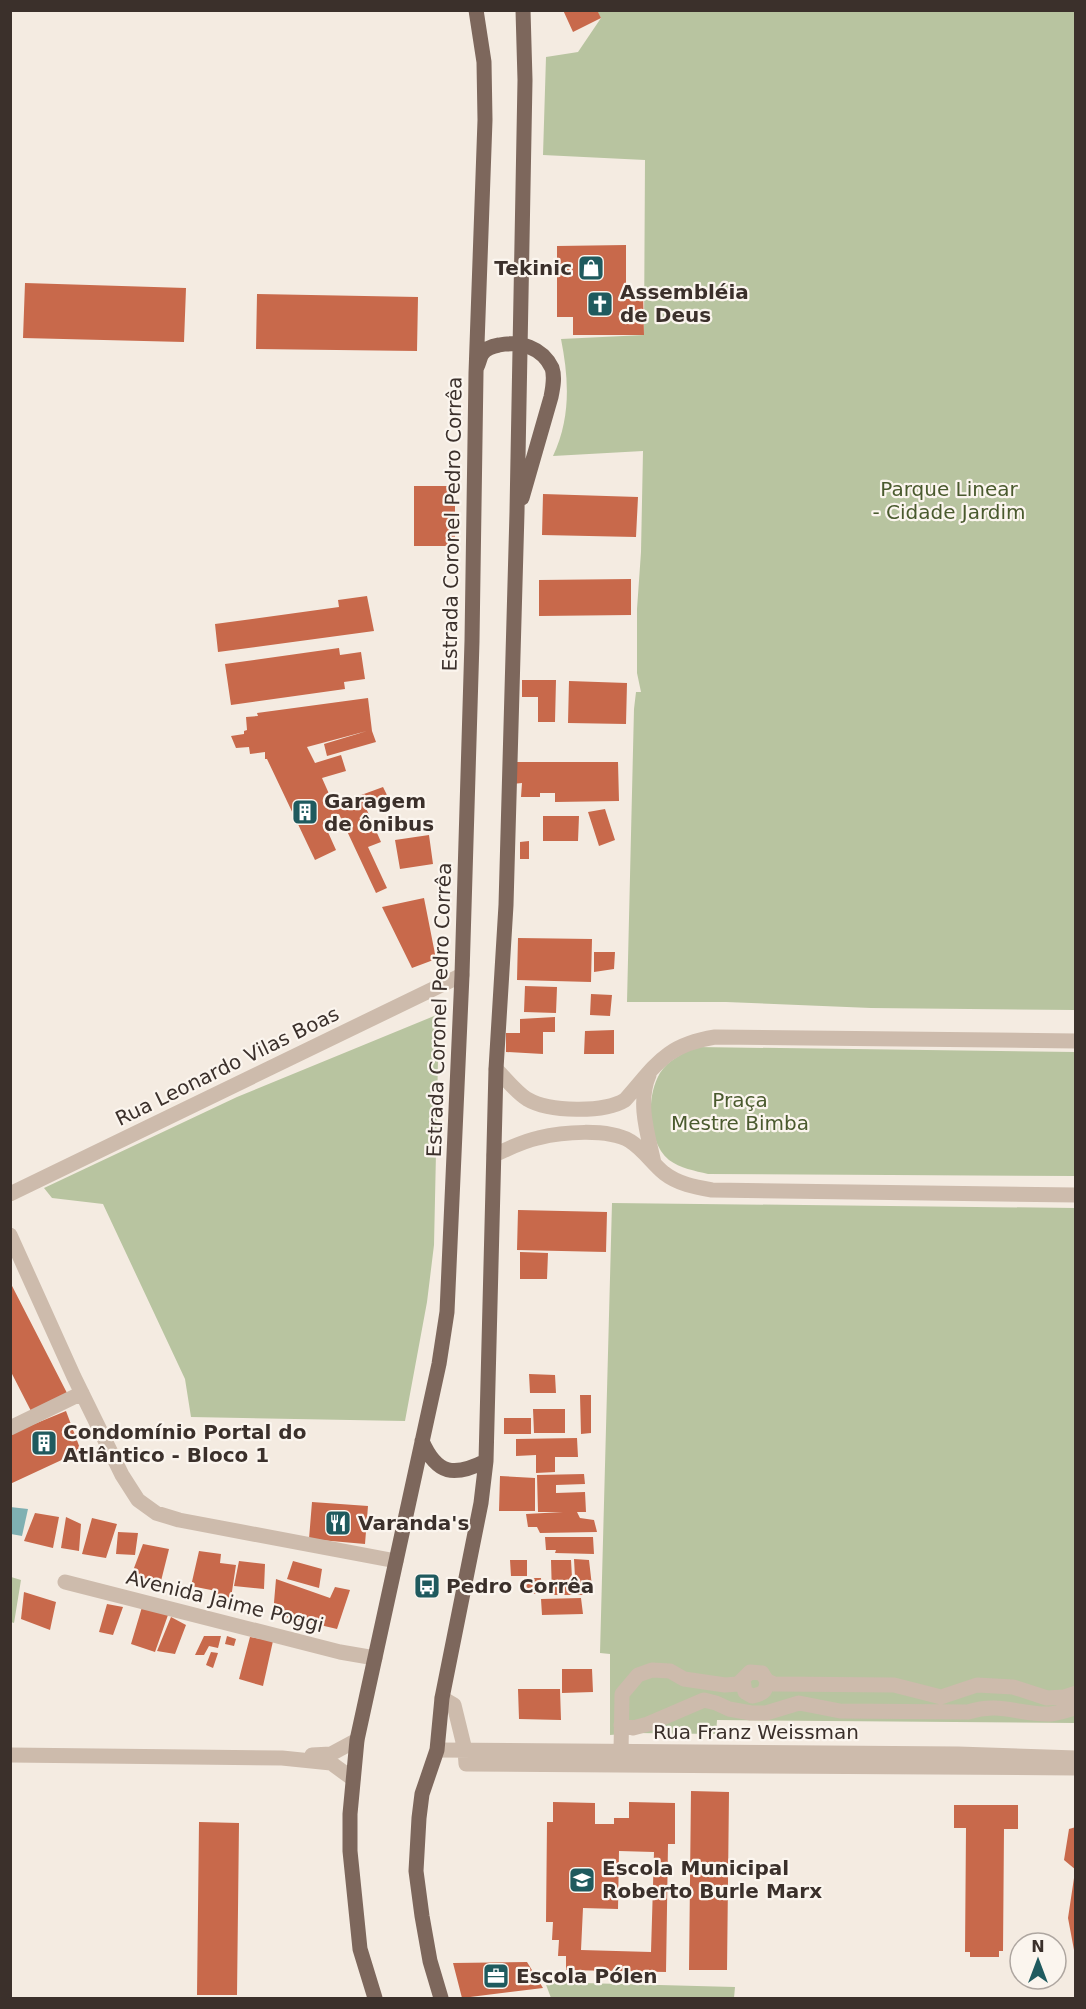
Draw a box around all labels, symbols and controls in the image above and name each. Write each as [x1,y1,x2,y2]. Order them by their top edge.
shop icon: Tekinic [576,253,606,283]
place label: Tekinic [494,256,572,280]
place label: Assembléia de Deus [620,280,749,327]
church icon: Assembléia de Deus [585,289,615,319]
street label: Estrada Coronel Pedro Corrêa [437,376,467,672]
park label: Parque Linear - Cidade Jardim [872,477,1026,524]
place label: Garagem de ônibus [324,789,434,836]
building icon: Garagem de ônibus [290,797,320,827]
street label: Estrada Coronel Pedro Corrêa [422,862,456,1158]
street label: Rua Leonardo Vilas Boas [111,1001,343,1131]
park label: Praça Mestre Bimba [671,1088,809,1135]
place label: Condomínio Portal do Atlântico - Bloco 1 [63,1420,306,1467]
building icon: Condomínio Portal do Atlântico - Bloco 1 [29,1428,59,1458]
restaurant icon: Varanda's [323,1508,353,1538]
place label: Varanda's [358,1511,469,1535]
street label: Avenida Jaime Poggi [124,1565,326,1637]
bus stop icon: Pedro Corrêa [412,1571,442,1601]
place label: Pedro Corrêa [446,1574,594,1598]
street label: Rua Franz Weissman [653,1720,859,1744]
place label: Escola Municipal Roberto Burle Marx [602,1856,822,1903]
school or university icon: Escola Municipal Roberto Burle Marx [567,1865,597,1895]
north arrow [1008,1931,1068,1991]
text: N [1031,1937,1045,1956]
office icon: Escola Pólen [481,1961,511,1991]
place label: Escola Pólen [516,1964,658,1988]

